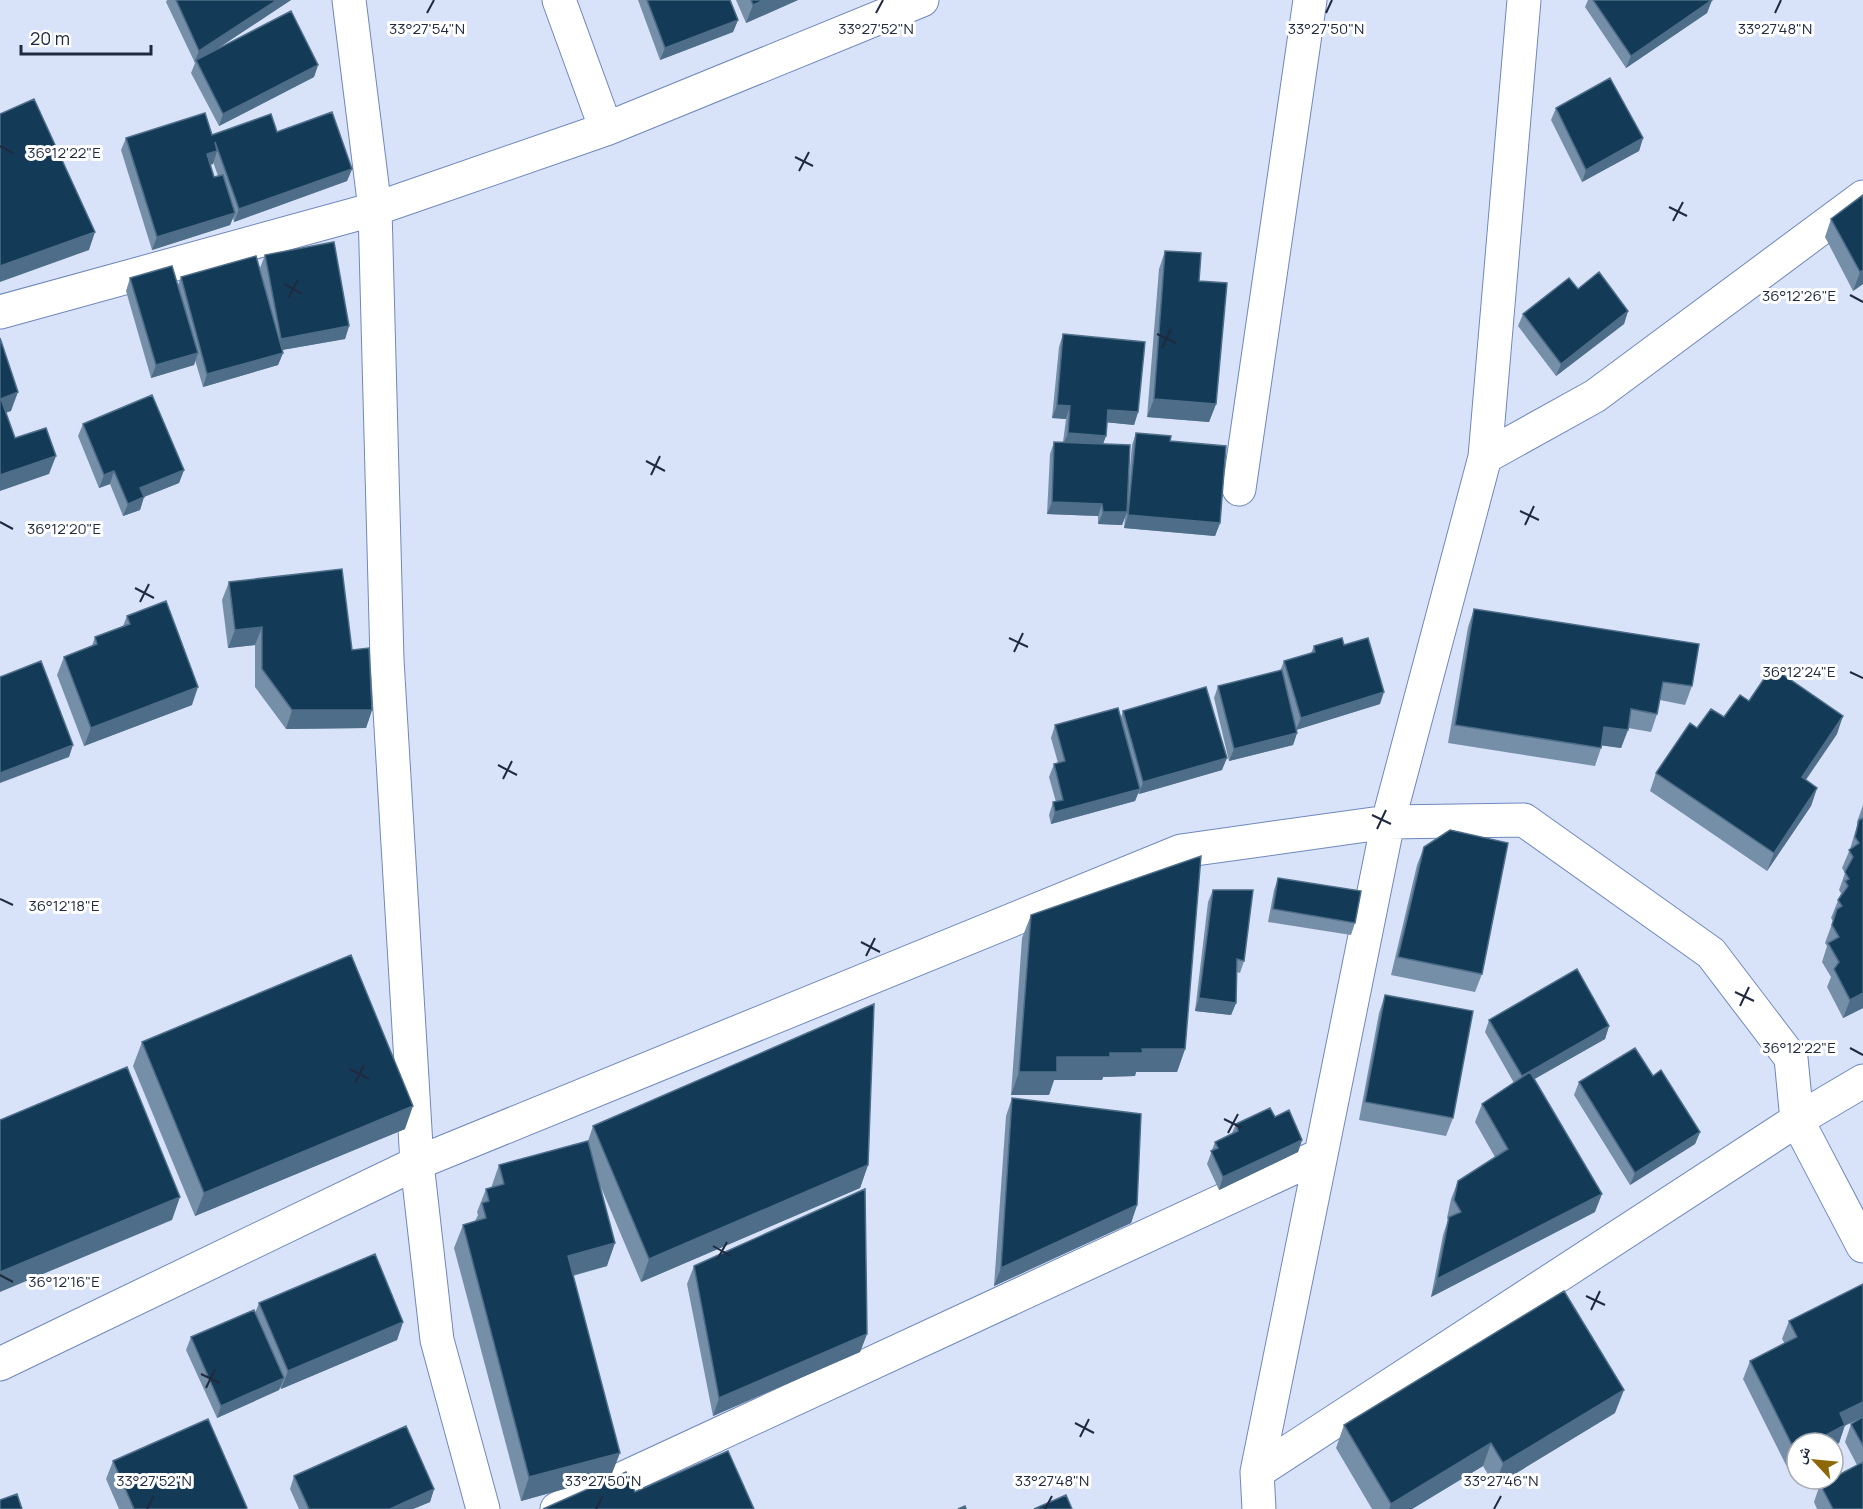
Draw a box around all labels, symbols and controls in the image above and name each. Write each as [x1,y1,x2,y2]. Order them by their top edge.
scale bar [21,18,152,56]
text: 33°27'54"N [389,18,465,39]
text: 33°27'52"N [838,18,914,39]
text: 33°27'50"N [1288,18,1364,39]
text: 33°27'48"N [1738,18,1812,39]
text: 20 m [30,26,70,50]
text: 36°12'22"E [27,142,101,163]
text: 36°12'26"E [1762,285,1836,306]
text: 36°12'20"E [27,518,101,539]
text: 36°12'24"E [1762,661,1836,682]
text: 36°12'18"E [29,895,99,916]
text: 36°12'22"E [1762,1037,1836,1058]
text: 36°12'16"E [28,1271,100,1292]
north arrow [1785,1431,1845,1491]
text: ش [1788,1442,1815,1467]
text: 33°27'52"N [116,1470,192,1491]
text: 33°27'50"N [565,1470,641,1491]
text: 33°27'48"N [1015,1470,1089,1491]
text: 33°27'46"N [1463,1470,1539,1491]

